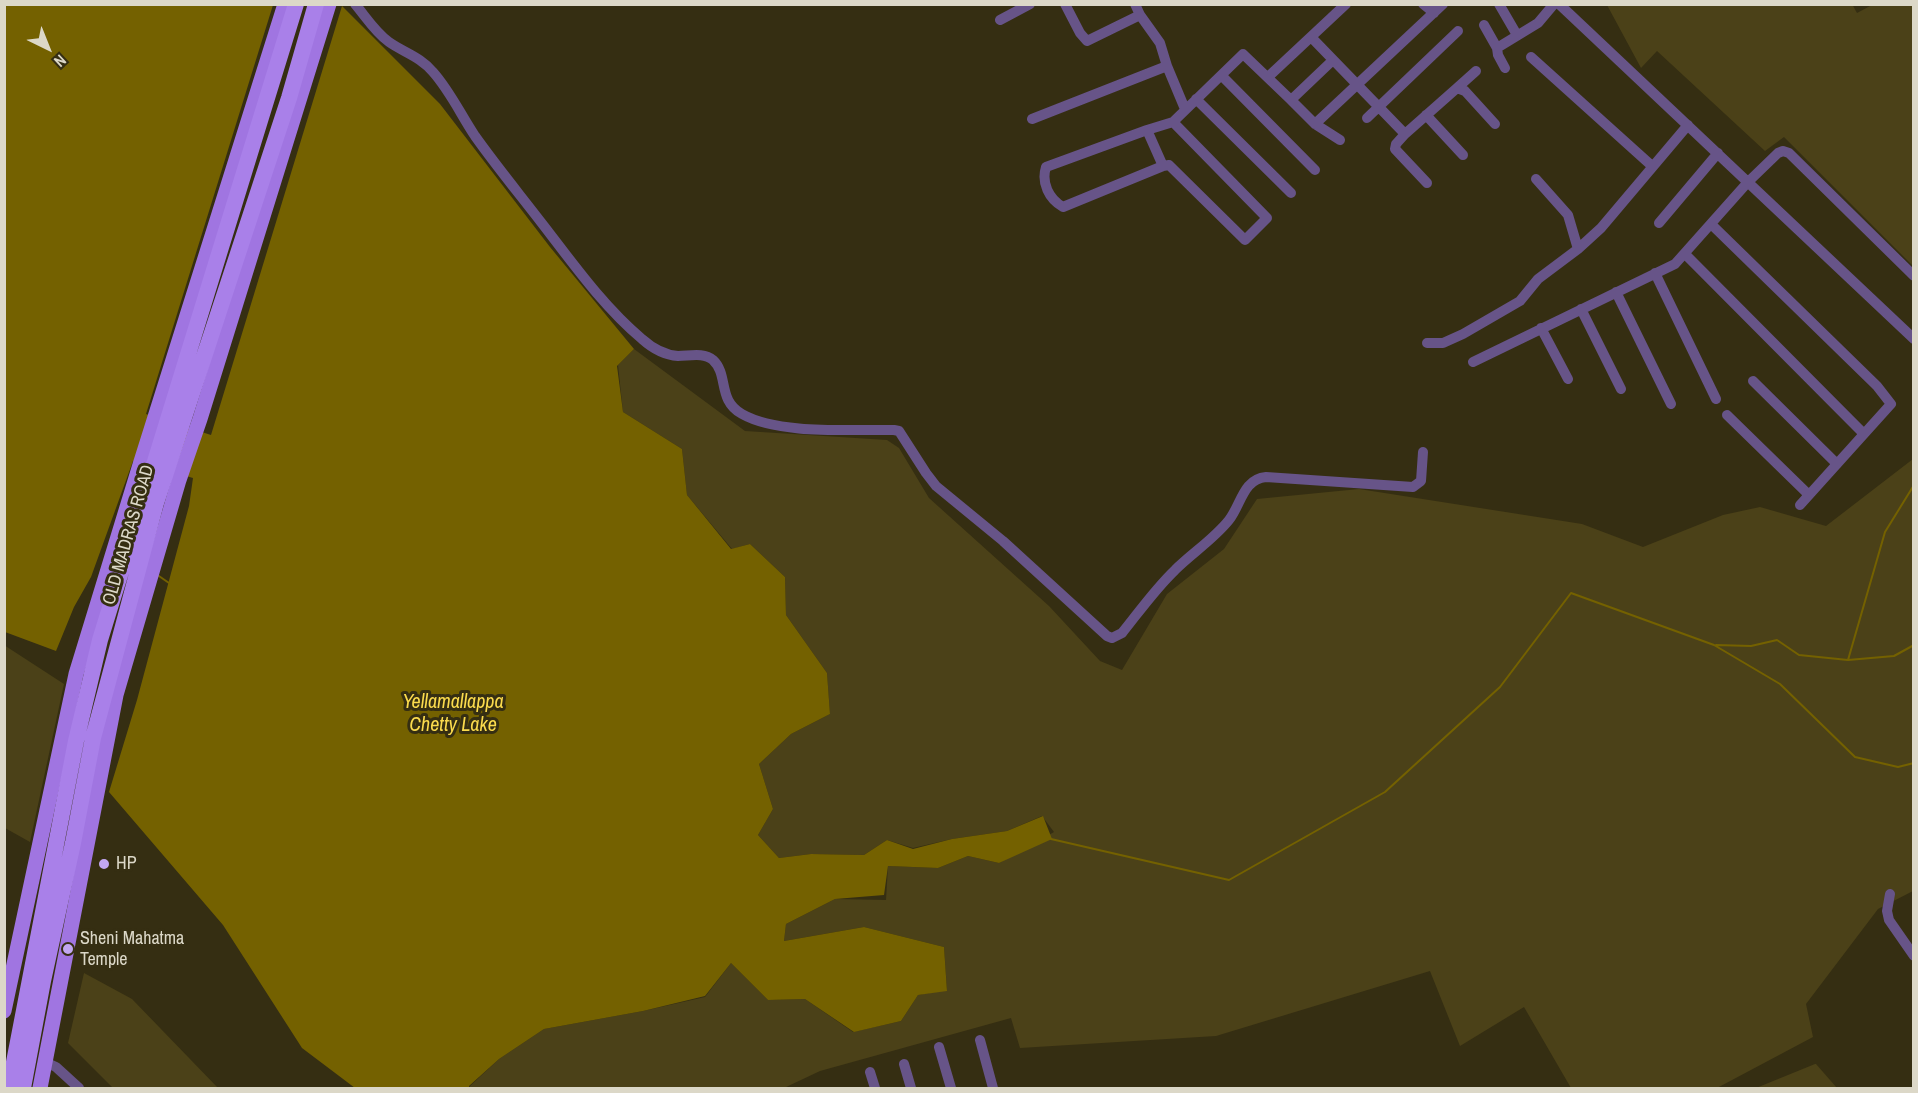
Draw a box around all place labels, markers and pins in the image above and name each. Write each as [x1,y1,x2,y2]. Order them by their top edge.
place label: HP [116,853,137,875]
marker: HP [97,857,111,871]
place label: Sheni Mahatma Temple [80,928,184,970]
marker: Sheni Mahatma Temple [61,942,75,956]

